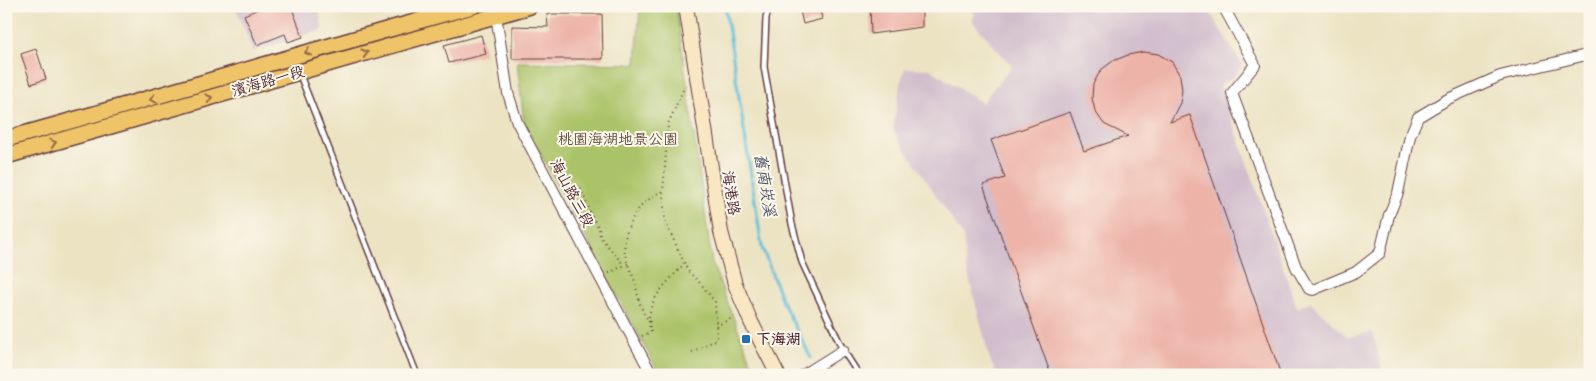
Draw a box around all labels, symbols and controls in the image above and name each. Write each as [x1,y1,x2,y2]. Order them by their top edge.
one-way arrow [305,46,313,56]
one-way arrow [361,49,369,59]
street label: 濱海路一段 [229,62,307,100]
one-way arrow [149,93,157,103]
one-way arrow [205,93,214,104]
park label: 桃園海湖地景公園 [558,130,678,148]
one-way arrow [49,138,57,148]
water label: 舊南崁溪 [751,152,779,219]
street label: 海山路三段 [546,156,598,230]
street label: 海港路 [719,169,743,217]
place label: 下海湖 [756,330,801,348]
marker: 下海湖 [740,333,752,345]

